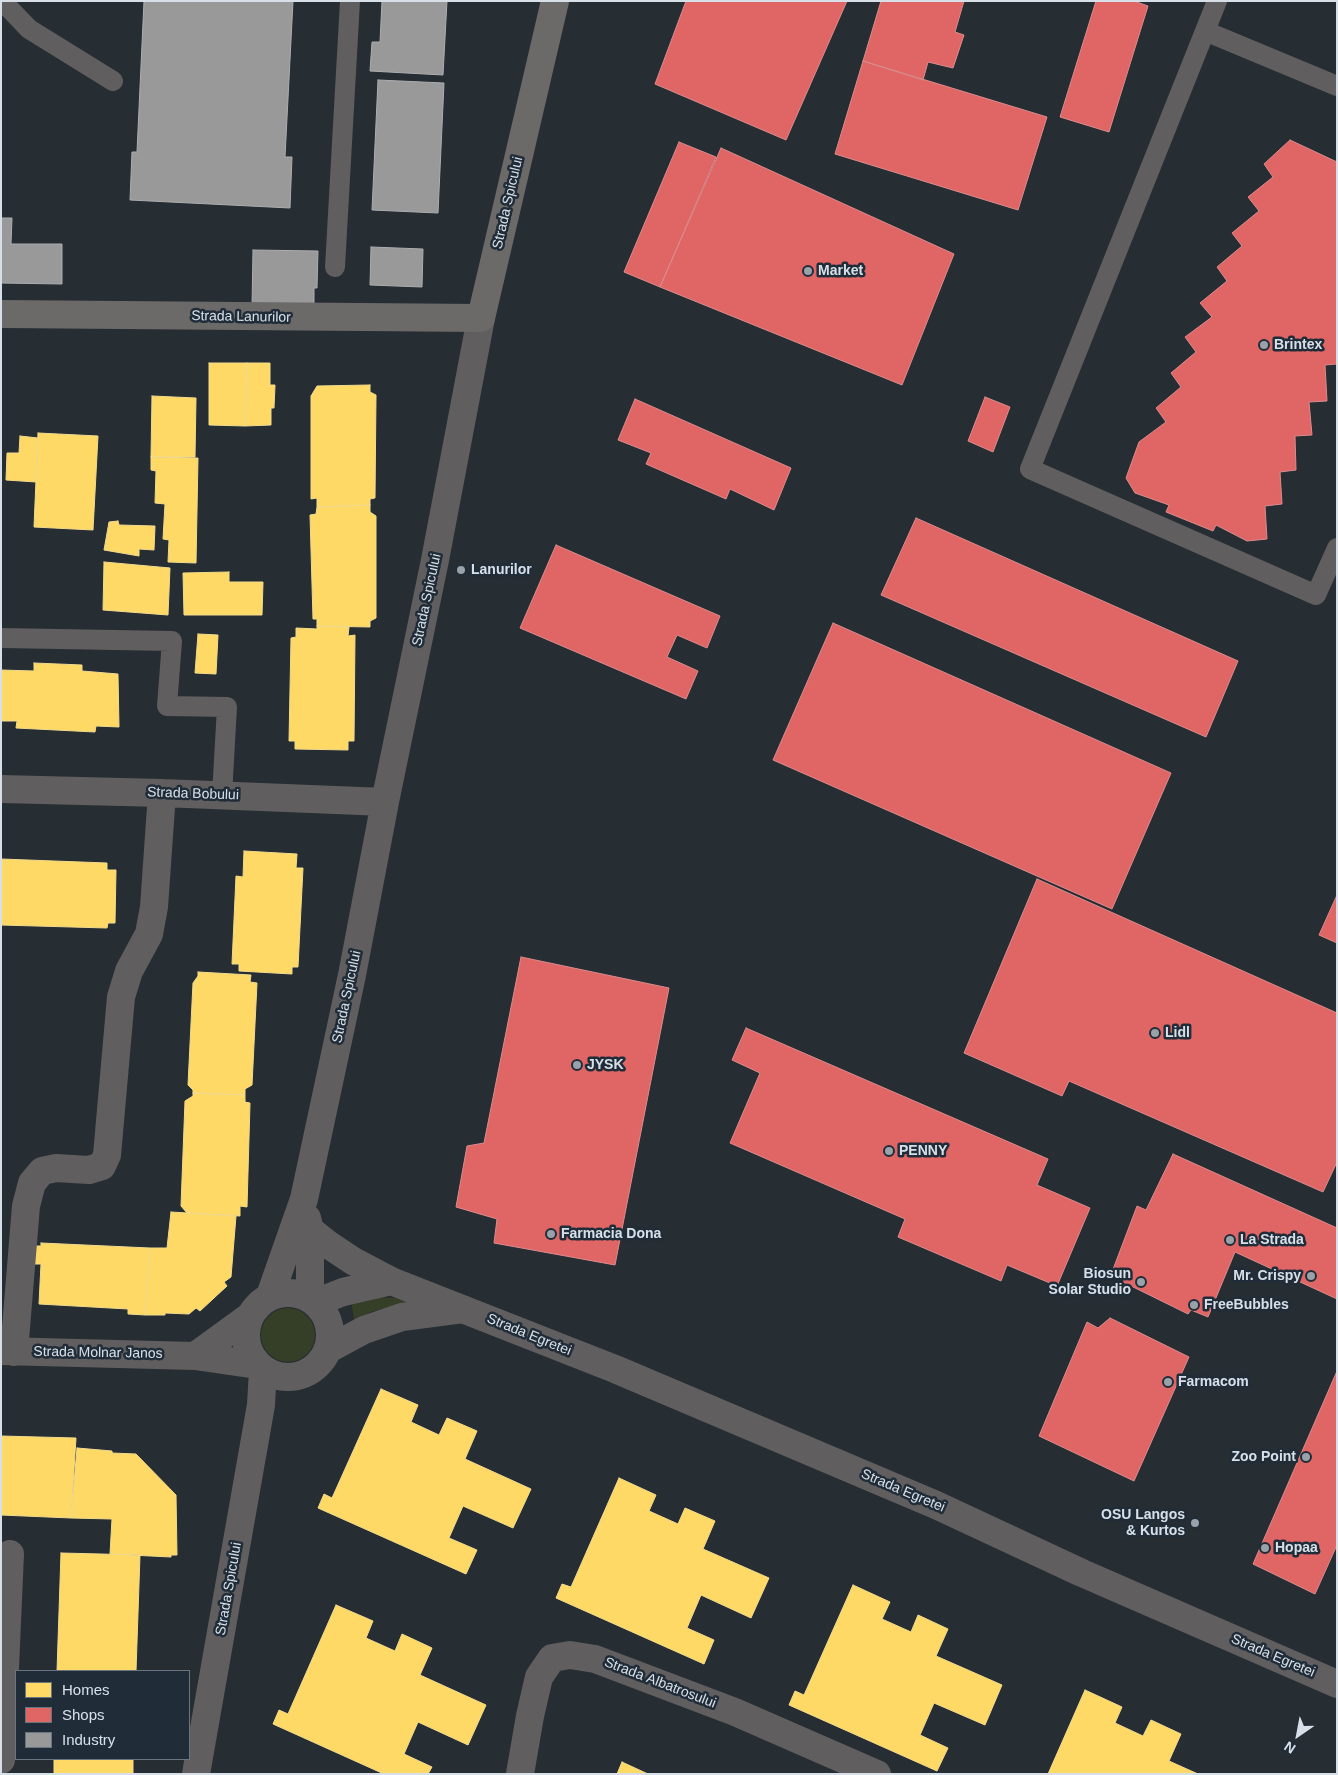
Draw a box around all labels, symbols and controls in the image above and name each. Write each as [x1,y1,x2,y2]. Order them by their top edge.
street label: Strada Spicului [489,155,527,251]
place label: Market [818,263,863,279]
marker: Market [802,265,814,277]
street label: Strada Lanurilor [191,308,291,326]
place label: Brintex [1274,337,1322,353]
marker: Brintex [1258,339,1270,351]
street label: Strada Spicului [409,552,445,648]
place label: Lanurilor [471,562,532,578]
marker: Lanurilor [455,564,467,576]
street label: Strada Bobului [147,784,239,804]
street label: Strada Spicului [329,949,365,1045]
place label: Lidl [1165,1025,1190,1041]
marker: Lidl [1149,1027,1161,1039]
place label: JYSK [587,1057,624,1073]
marker: JYSK [571,1059,583,1071]
place label: PENNY [899,1143,947,1159]
marker: PENNY [883,1145,895,1157]
place label: Farmacia Dona [561,1226,661,1242]
marker: Farmacia Dona [545,1228,557,1240]
place label: La Strada [1240,1232,1304,1248]
marker: La Strada [1224,1234,1236,1246]
place label: Biosun Solar Studio [1049,1266,1131,1298]
place label: Mr. Crispy [1233,1268,1301,1284]
marker: Mr. Crispy [1305,1270,1317,1282]
marker: Biosun Solar Studio [1135,1276,1147,1288]
place label: FreeBubbles [1204,1297,1289,1313]
marker: FreeBubbles [1188,1299,1200,1311]
street label: Strada Egretei [484,1310,574,1360]
street label: Strada Molnar Janos [33,1343,163,1363]
place label: Farmacom [1178,1374,1249,1390]
marker: Farmacom [1162,1376,1174,1388]
place label: Zoo Point [1231,1449,1296,1465]
marker: Zoo Point [1300,1451,1312,1463]
street label: Strada Egretei [859,1466,947,1516]
place label: OSU Langos & Kurtos [1101,1507,1185,1540]
marker: OSU Langos & Kurtos [1189,1517,1201,1529]
place label: Hopaa [1275,1540,1318,1556]
street label: Strada Spicului [213,1541,245,1637]
marker: Hopaa [1259,1542,1271,1554]
street label: Strada Egretei [1229,1631,1317,1681]
street label: Strada Albatrosului [602,1654,718,1712]
legend [15,1670,190,1760]
text: Homes [62,1681,110,1698]
text: Shops [62,1706,105,1723]
north arrow [1273,1710,1323,1760]
text: Industry [62,1731,115,1748]
text: N [1281,1738,1298,1757]

